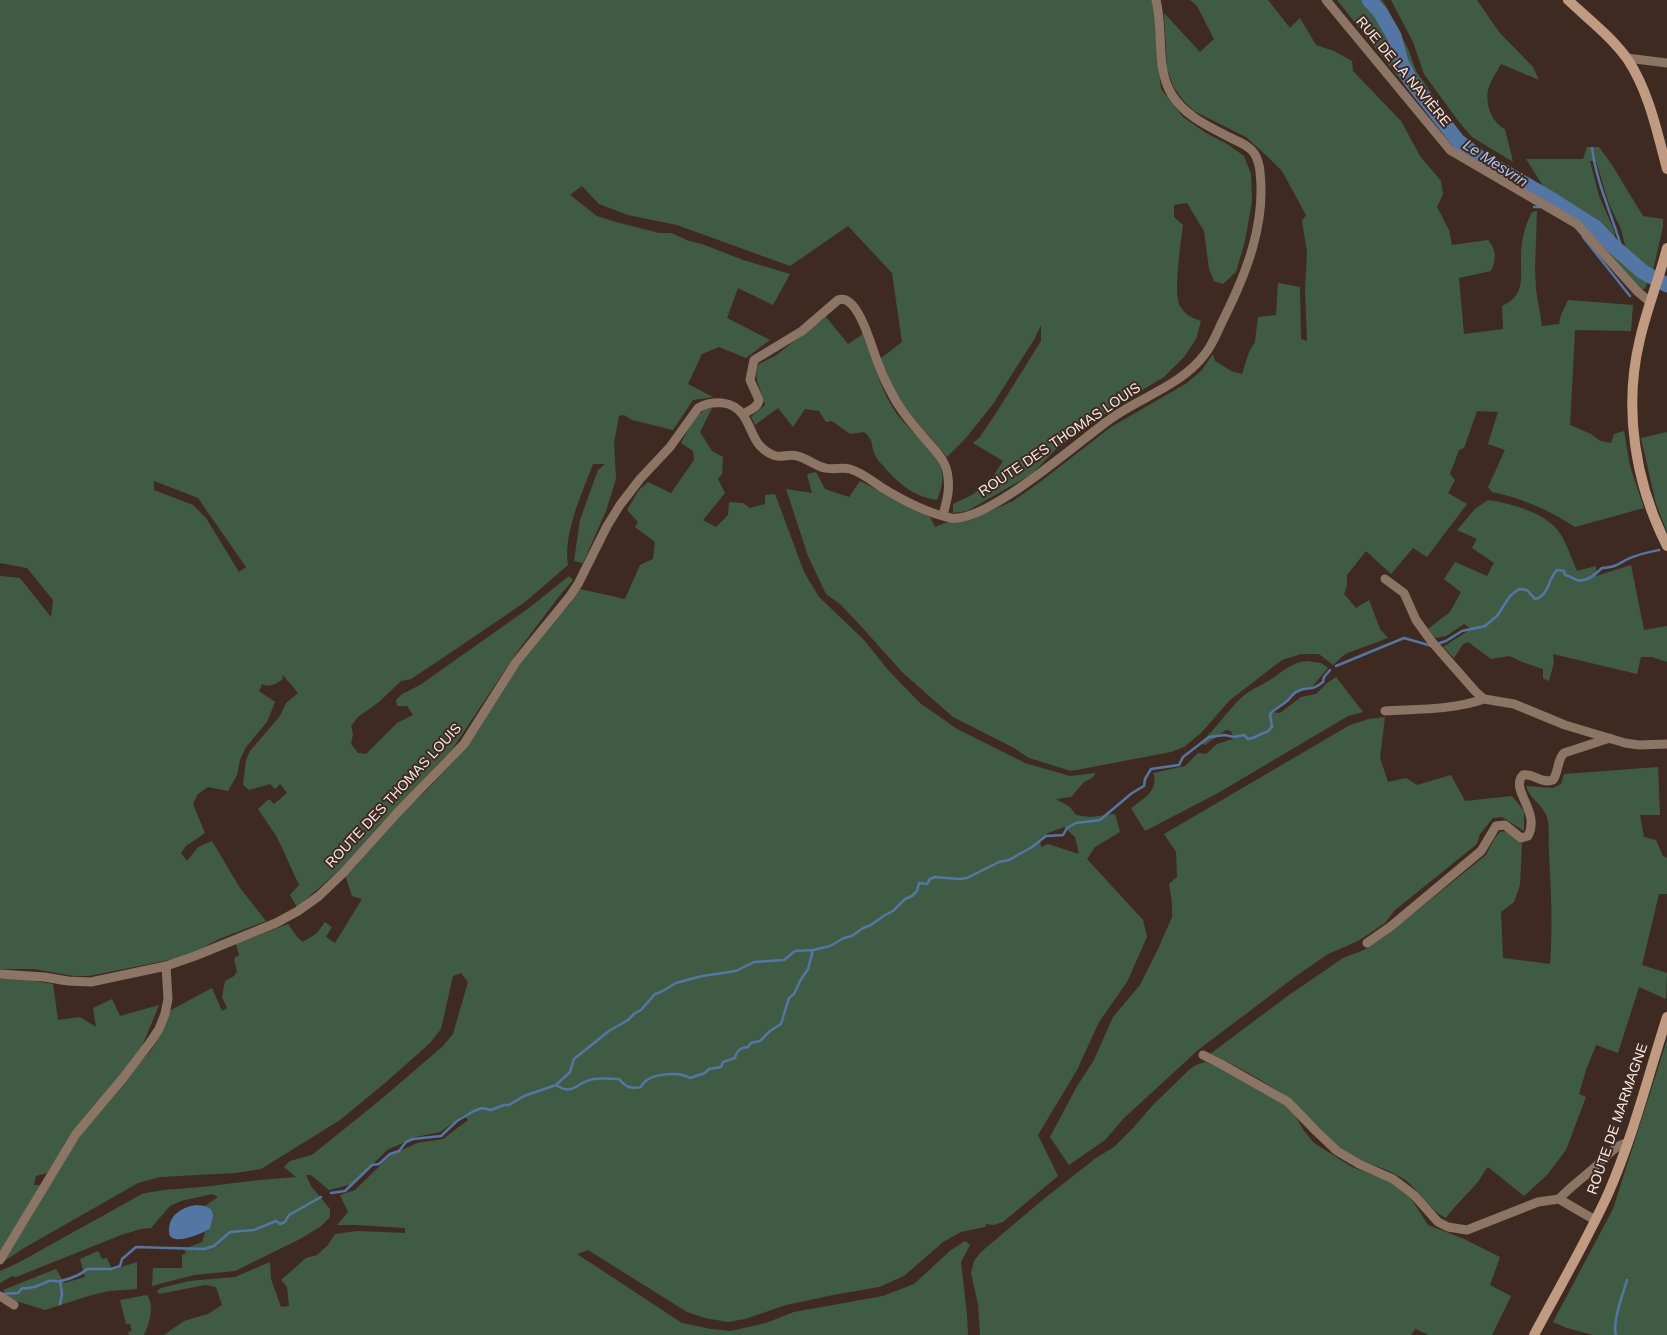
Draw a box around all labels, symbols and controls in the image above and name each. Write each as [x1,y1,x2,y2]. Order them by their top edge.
street label: RUE DE LA NAVIÈRE [1352,14,1454,130]
water label: Le Mesvrin [1459,136,1531,192]
street label: ROUTE DES THOMAS LOUIS [976,380,1144,500]
street label: ROUTE DES THOMAS LOUIS [323,720,465,872]
street label: ROUTE DE MARMAGNE [1584,1041,1652,1197]

